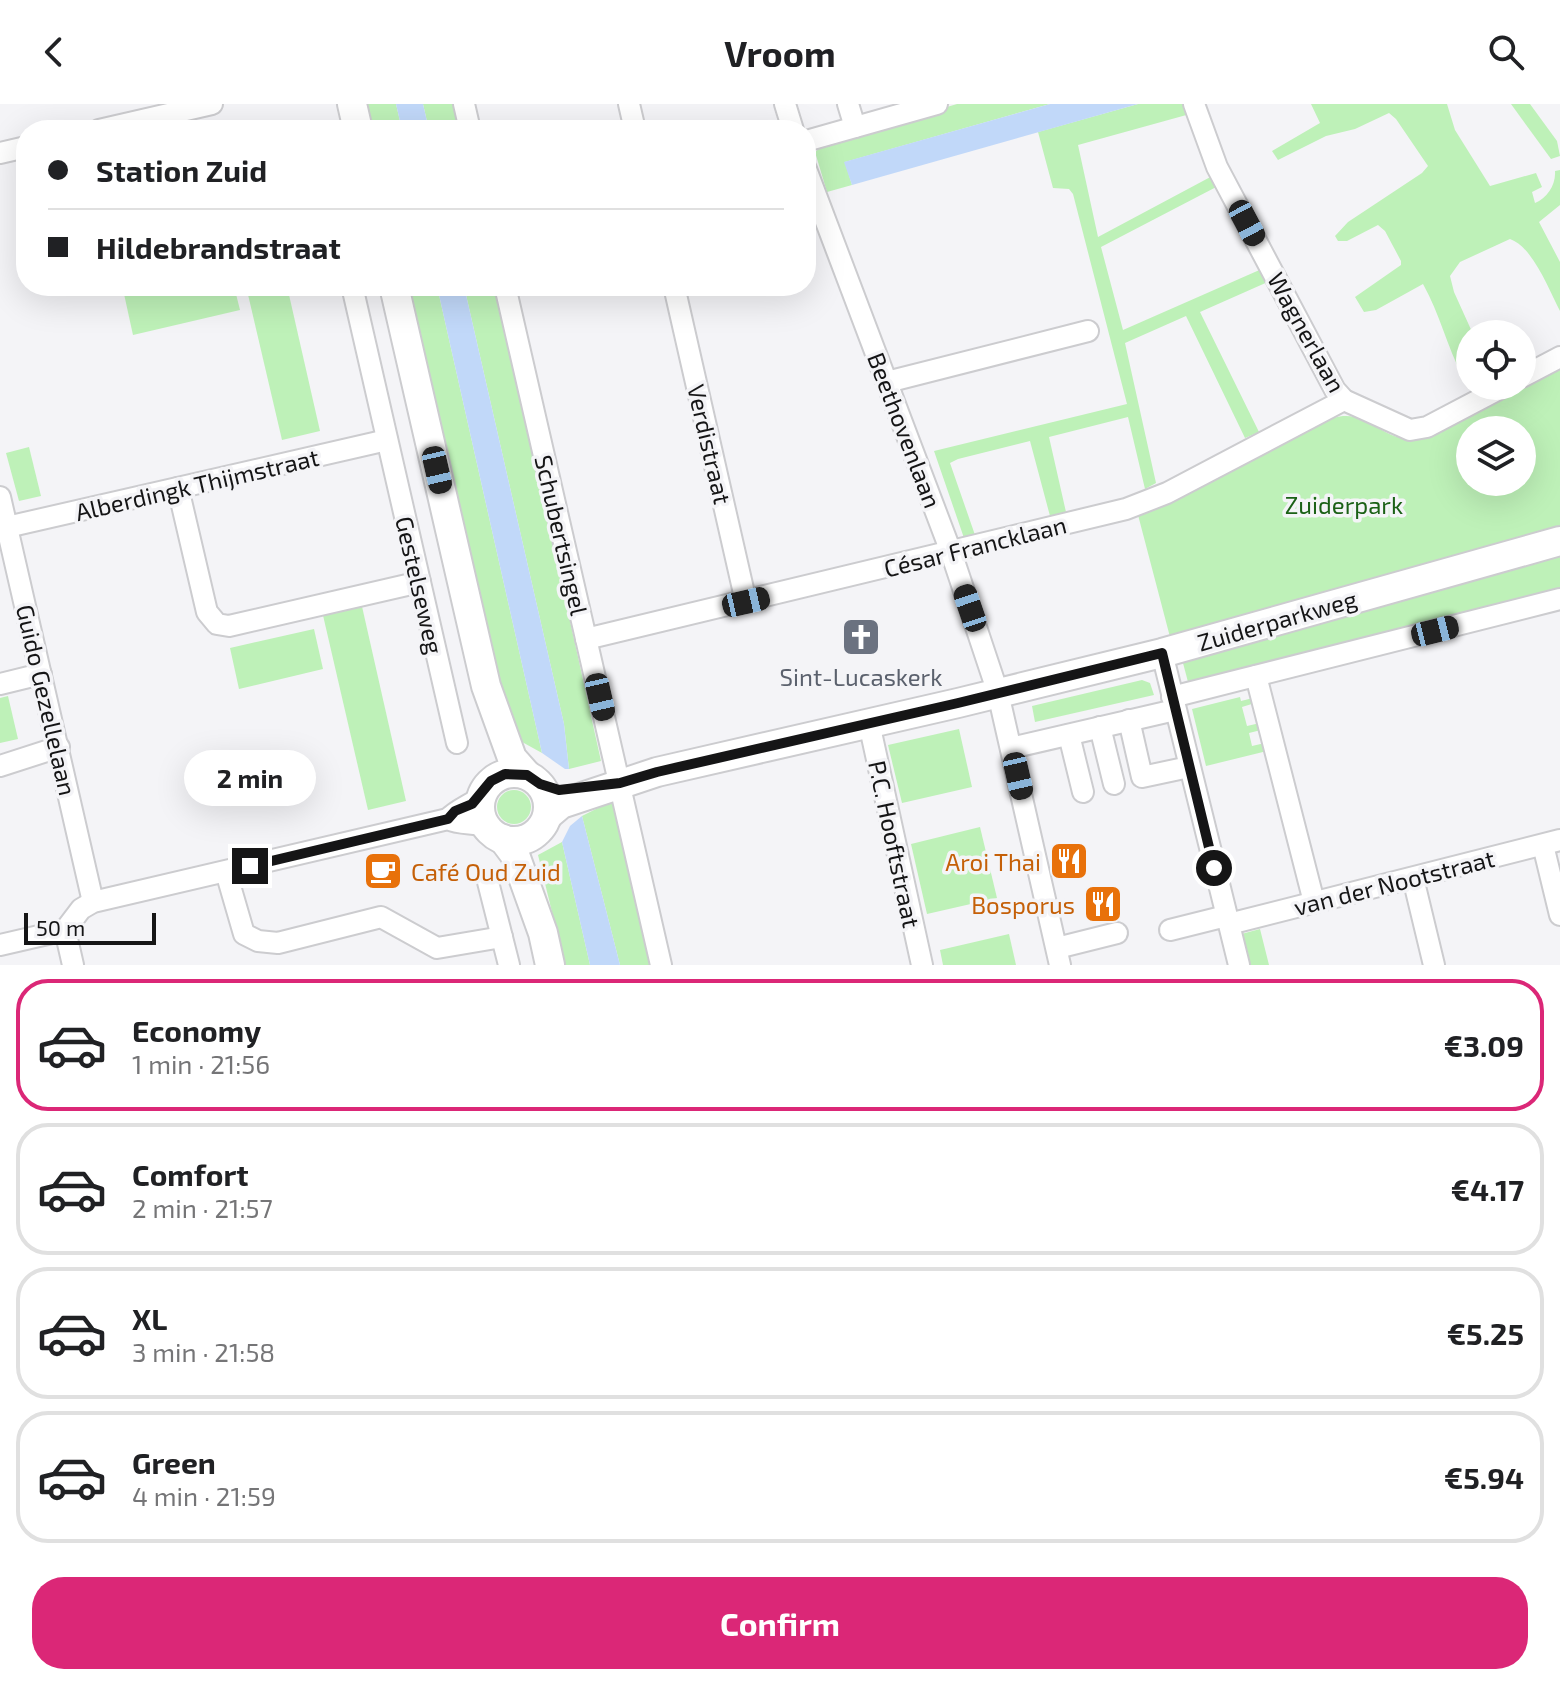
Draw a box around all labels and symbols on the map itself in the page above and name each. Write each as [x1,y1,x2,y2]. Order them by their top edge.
car [1225,196,1269,250]
street label: Wagnerlaan [1262,267,1352,397]
street label: Beethovenlaan [862,348,948,512]
street label: Verdistraat [682,381,738,507]
street label: Alberdingk Thijmstraat [72,442,322,526]
car [420,444,454,496]
street label: Schubertsingel [529,452,595,618]
park label: Zuiderpark [1285,490,1403,519]
street label: César Francklaan [881,509,1069,583]
street label: Gestelseweg [390,513,450,657]
car [951,581,989,635]
street label: Zuiderparkweg [1194,583,1360,657]
car [720,585,772,619]
street label: Guido Gezellelaan [11,602,83,798]
car [1409,614,1461,648]
church icon: Sint-Lucaskerk [840,616,882,658]
place label: Sint-Lucaskerk [780,662,942,691]
car [583,671,617,723]
callout: 2 min [184,750,316,806]
car [1001,750,1035,802]
street label: P.C. Hooftstraat [863,758,927,930]
restaurant icon: Aroi Thai [1048,840,1090,882]
street label: van der Nootstraat [1291,843,1497,921]
place label: Aroi Thai [945,847,1041,876]
route end [232,848,268,884]
cafe icon: Café Oud Zuid [362,850,404,892]
route start [1196,850,1232,886]
place label: Café Oud Zuid [411,857,561,886]
restaurant icon: Bosporus [1082,883,1124,925]
place label: Bosporus [971,890,1075,919]
scale bar [24,909,156,945]

